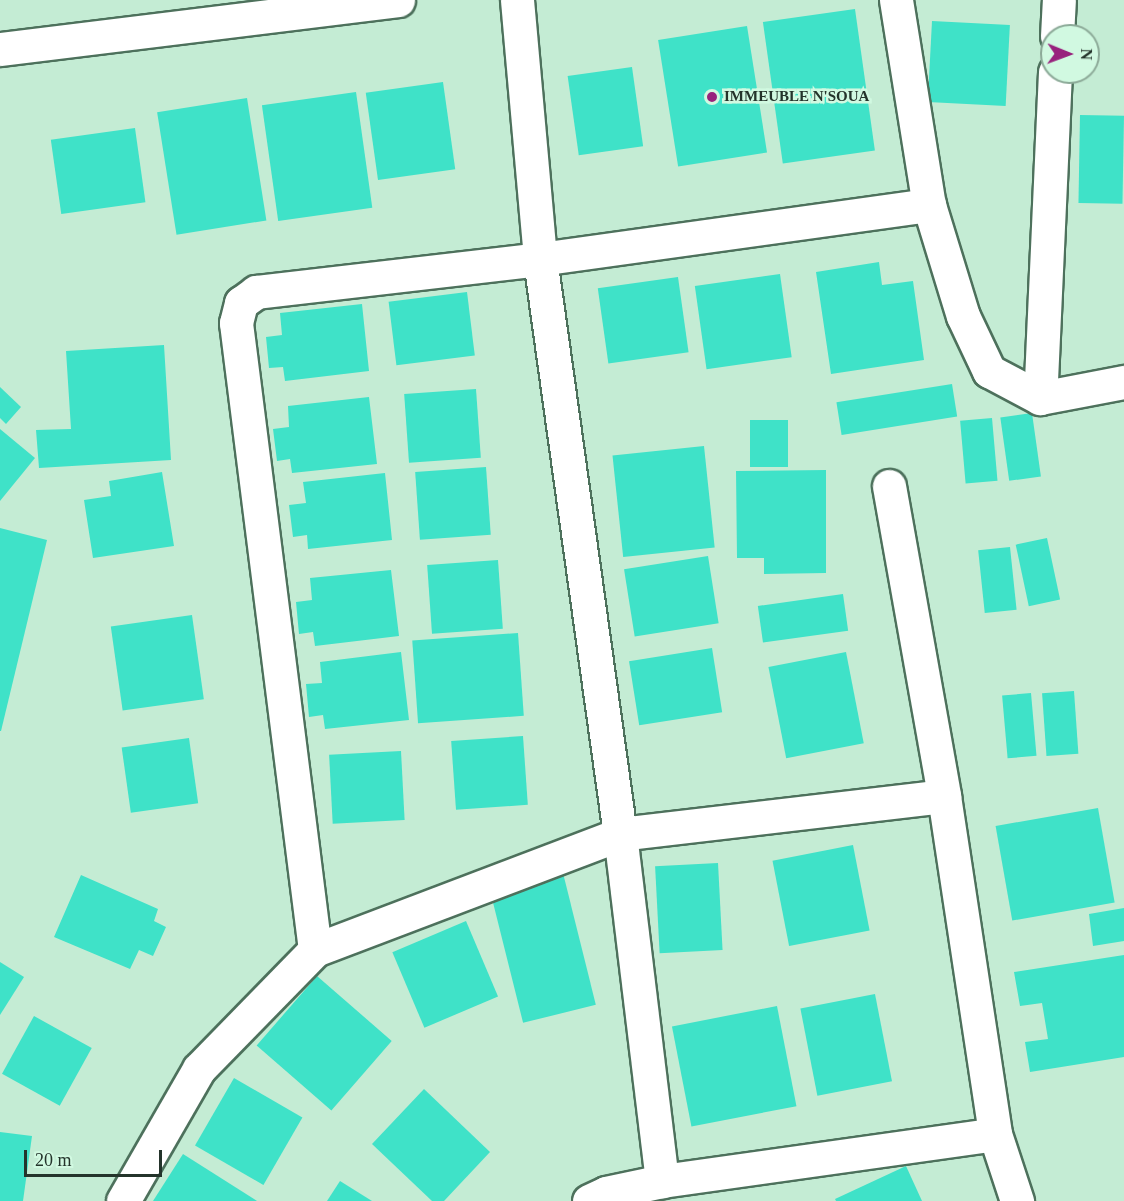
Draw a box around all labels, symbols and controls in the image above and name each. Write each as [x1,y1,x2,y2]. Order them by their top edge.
north arrow [1040,24,1100,84]
text: N [1078,48,1095,60]
place label: IMMEUBLE N'SOUA [724,88,869,106]
marker: IMMEUBLE N'SOUA [705,90,719,104]
scale bar [27,1138,165,1176]
text: 20 m [35,1150,72,1170]

